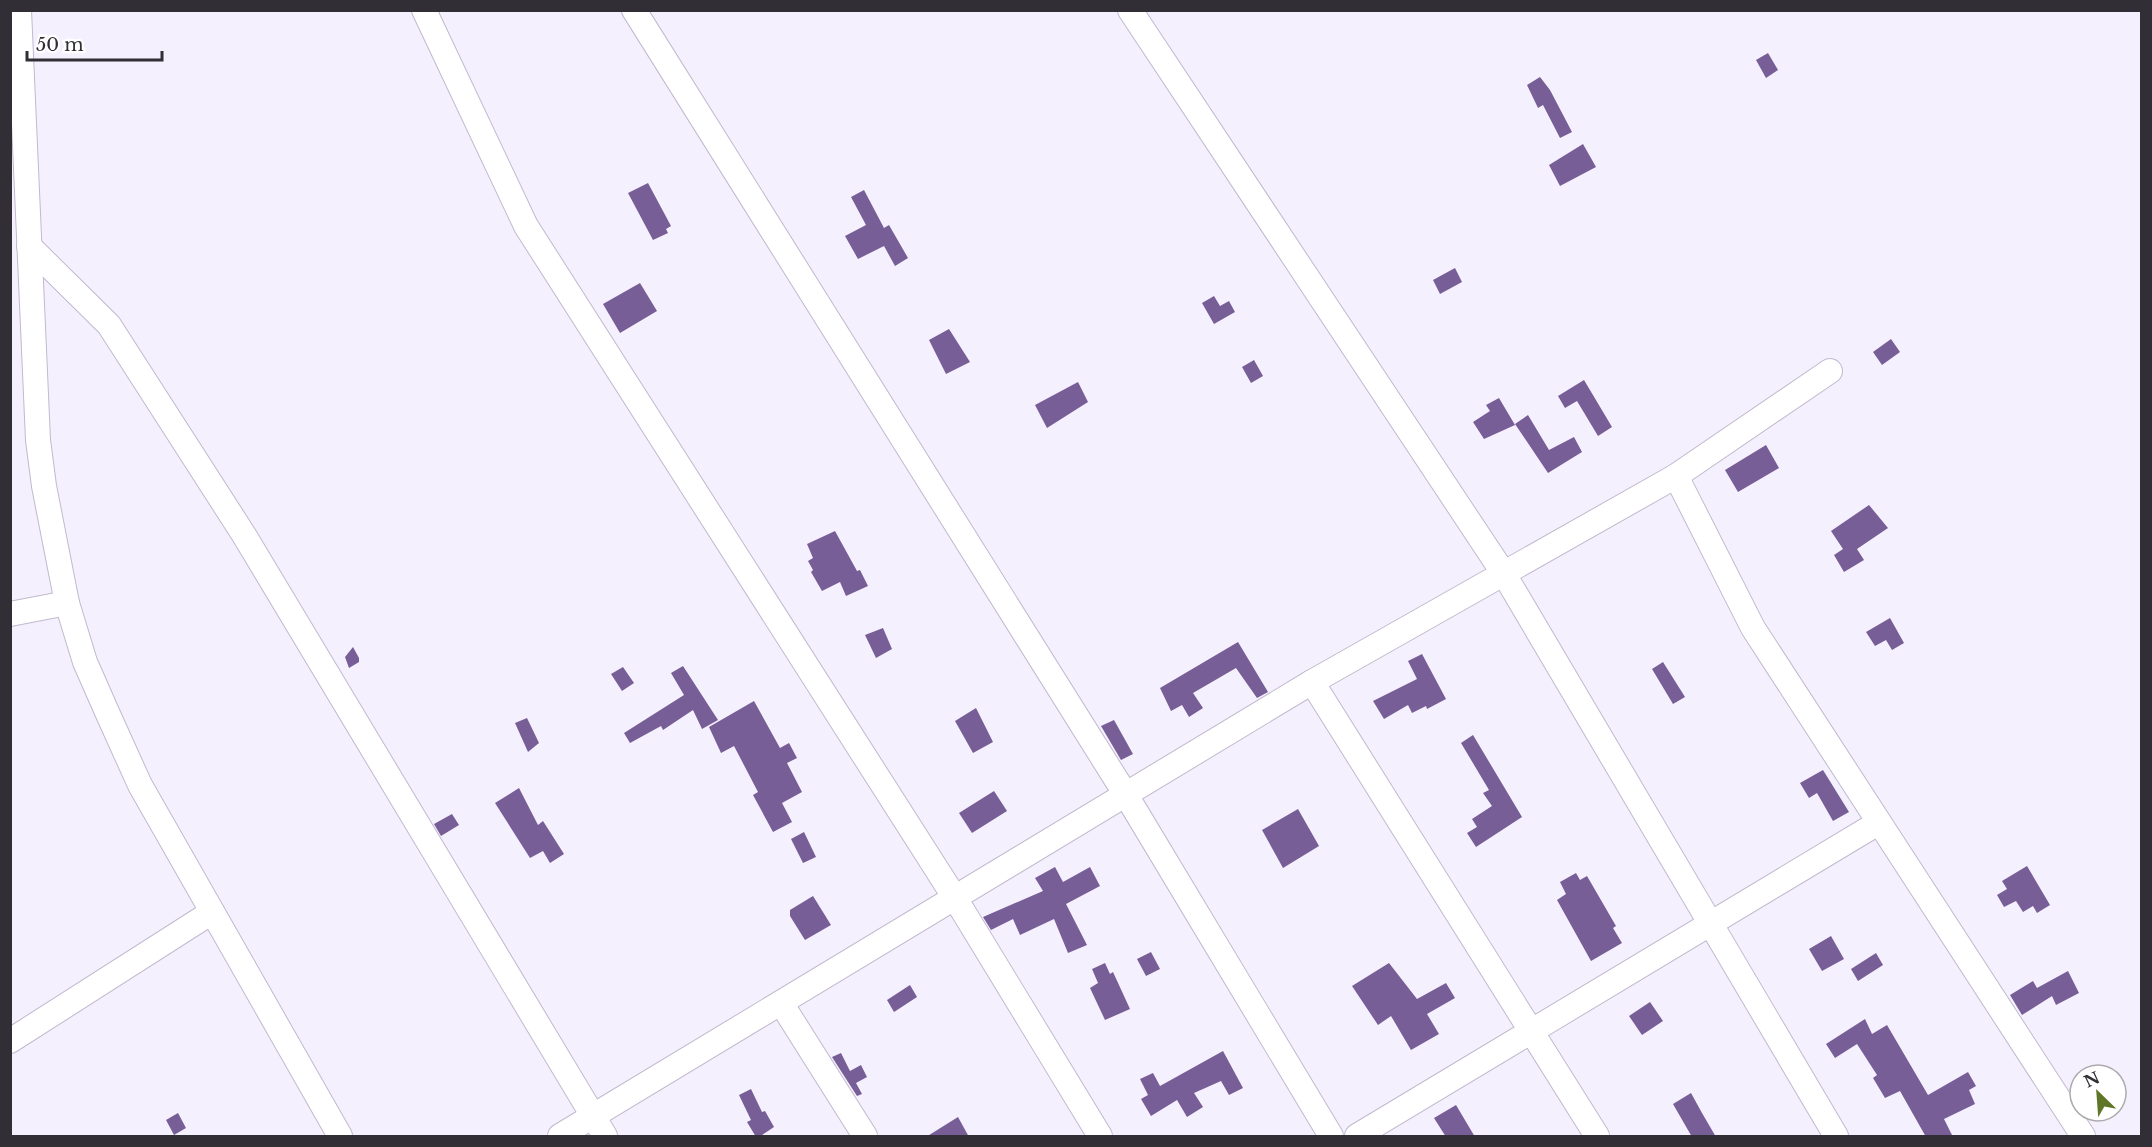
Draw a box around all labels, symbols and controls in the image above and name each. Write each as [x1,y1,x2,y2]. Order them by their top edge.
scale bar [27,24,162,62]
text: 50 m [36,34,84,56]
north arrow [2068,1063,2128,1123]
text: N [2081,1067,2103,1092]

